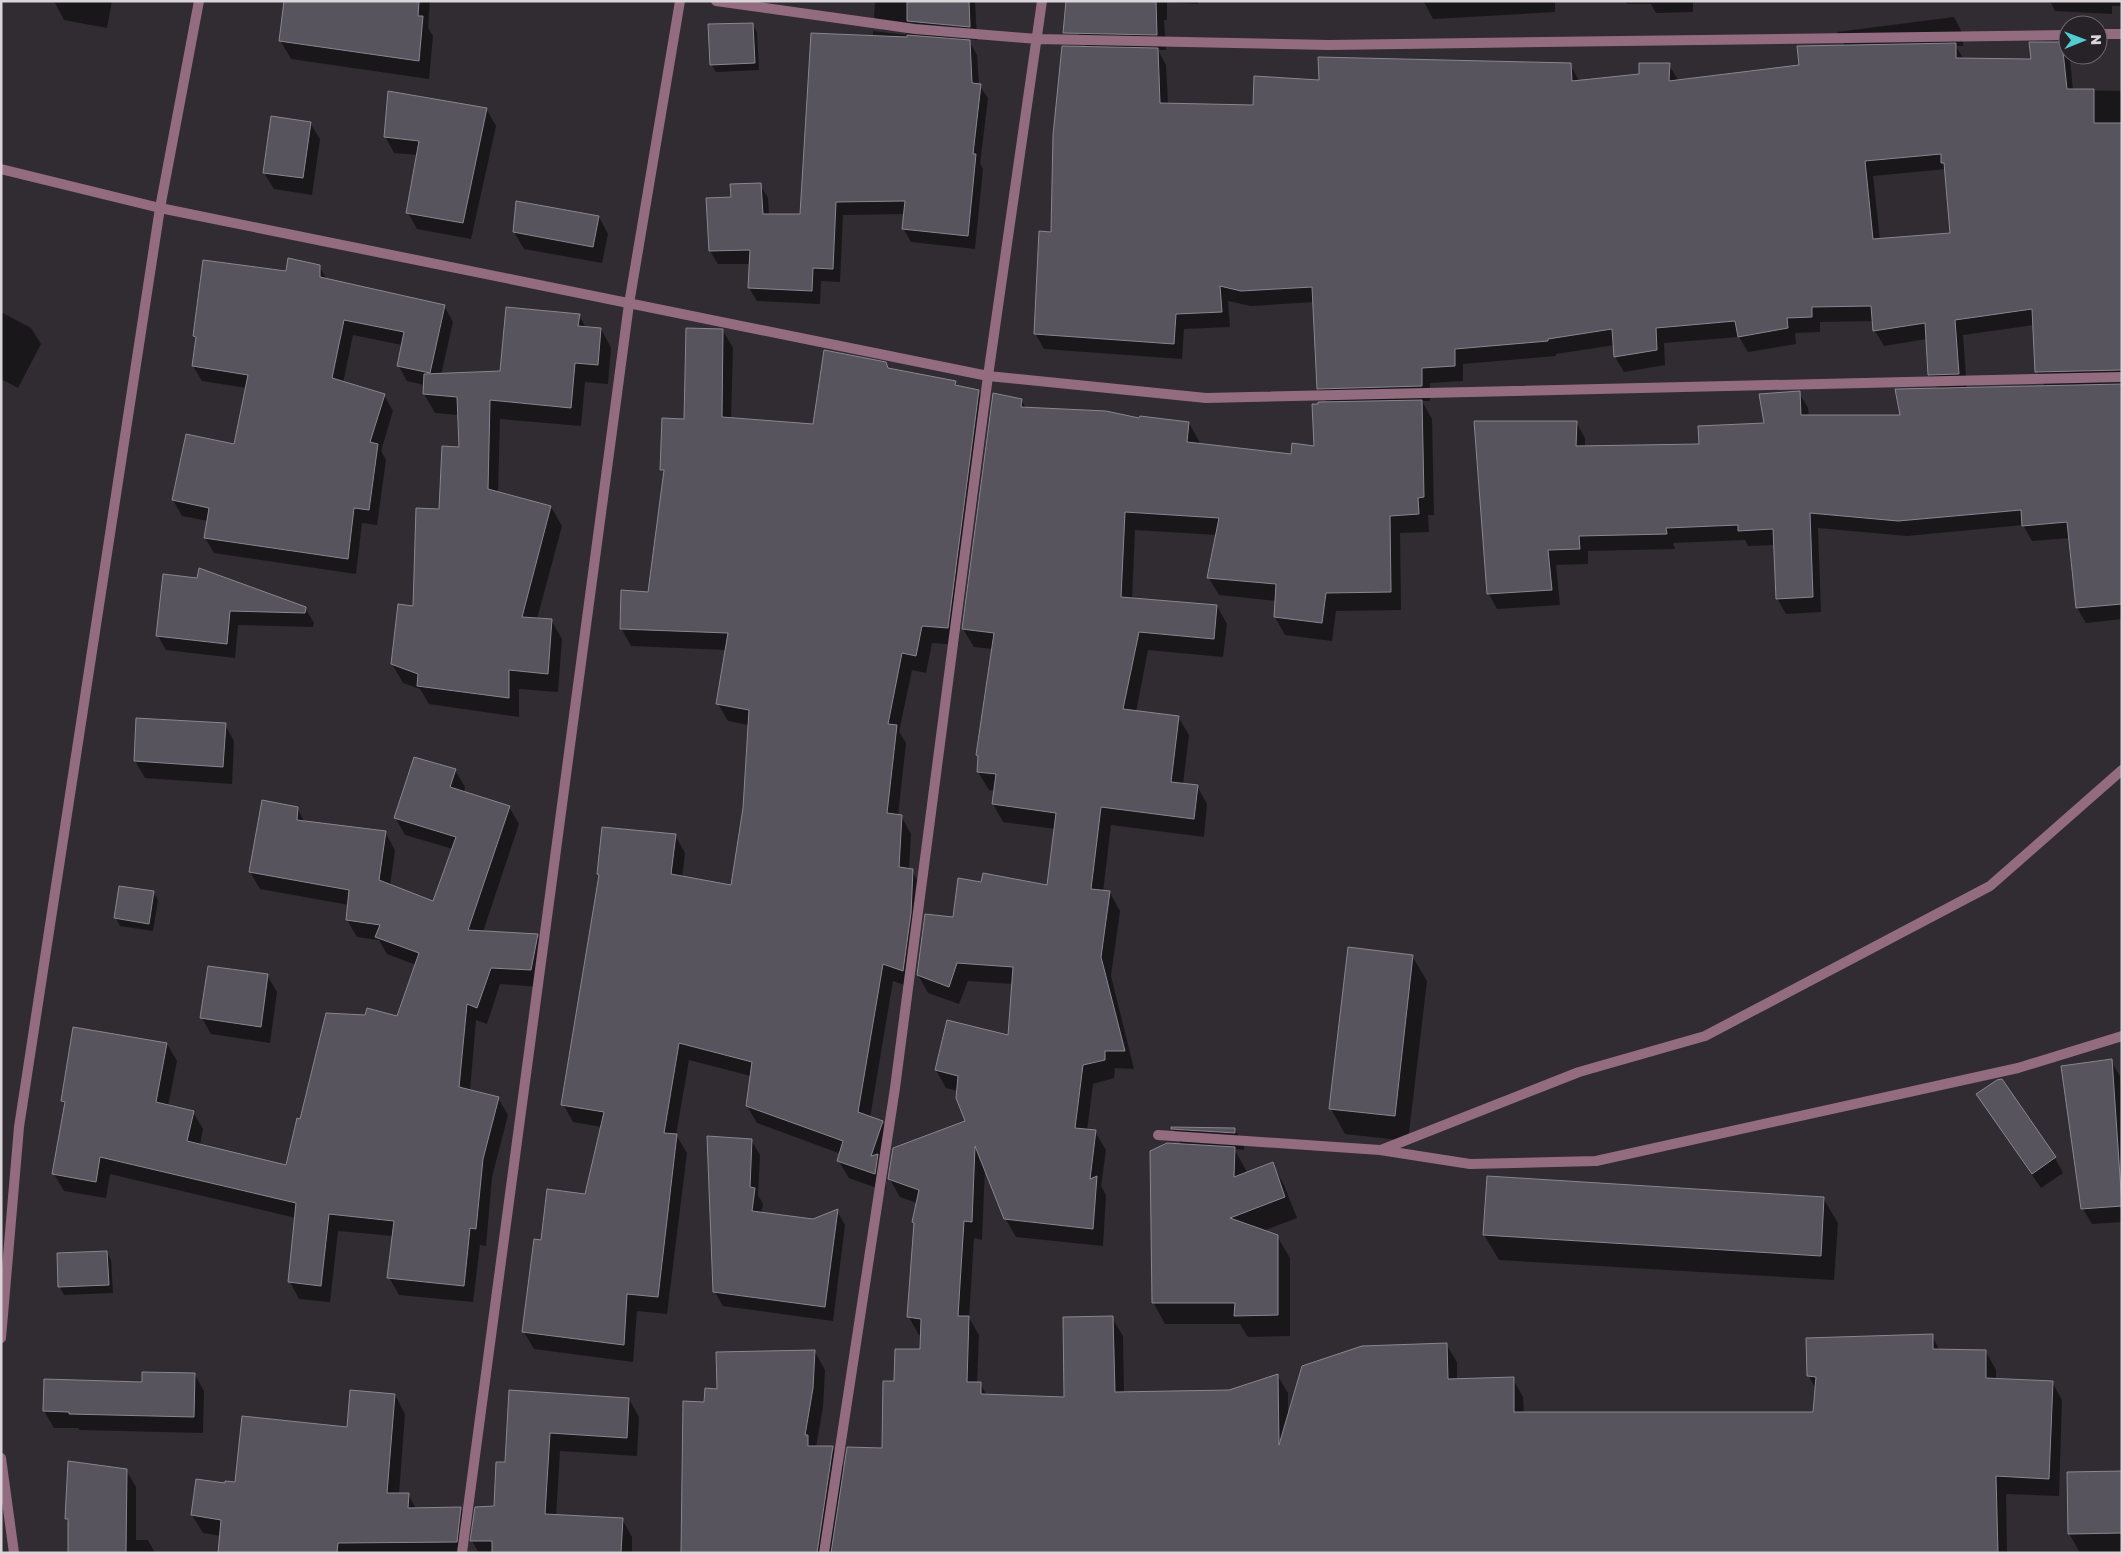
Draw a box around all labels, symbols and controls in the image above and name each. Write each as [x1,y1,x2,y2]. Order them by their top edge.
north arrow [2058,15,2108,65]
text: N [2088,34,2105,45]

